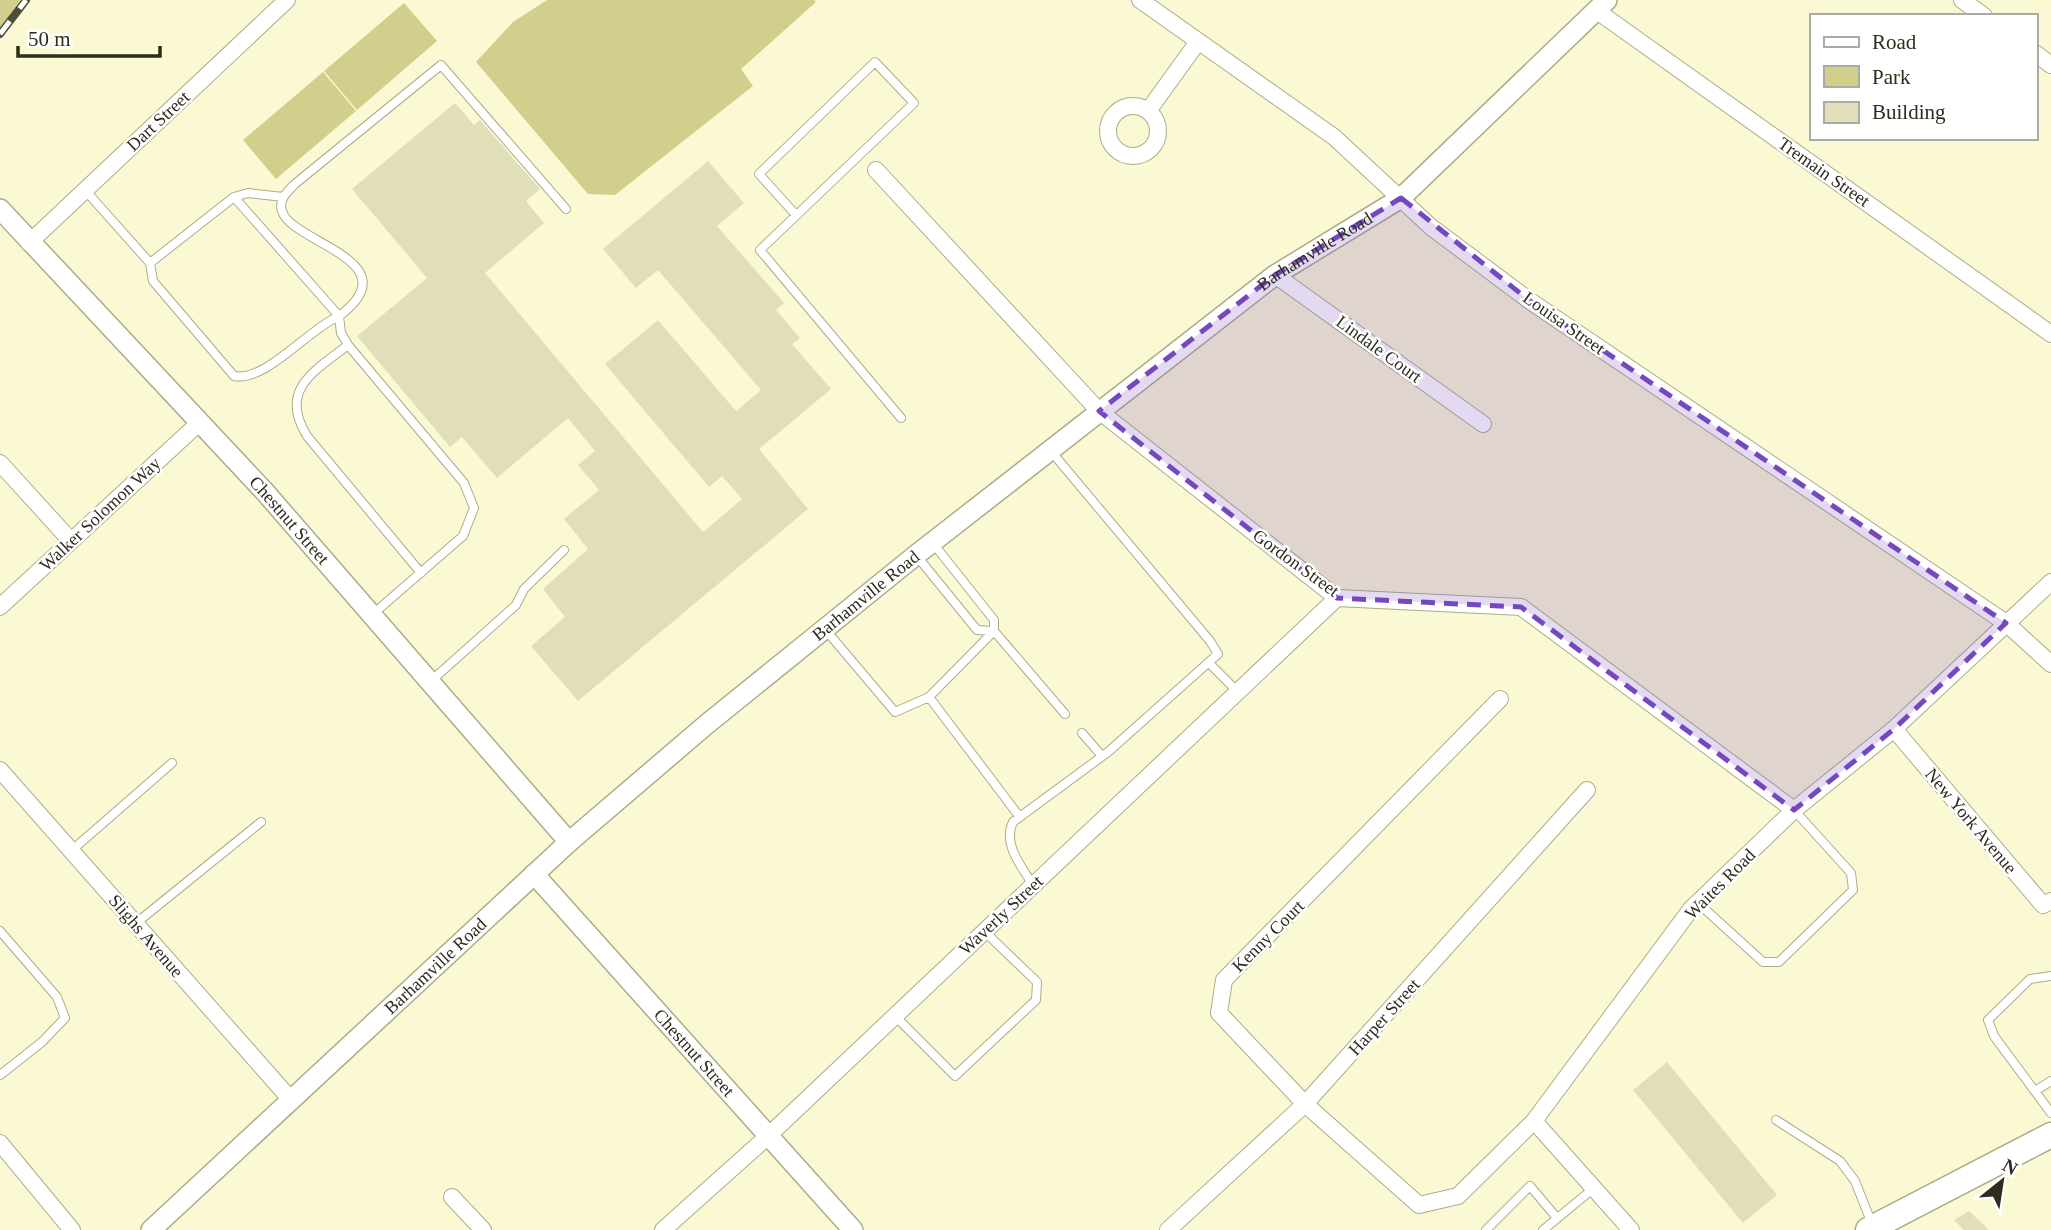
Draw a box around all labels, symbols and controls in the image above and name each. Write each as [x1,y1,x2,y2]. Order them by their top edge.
scale bar [18,14,159,58]
legend [1810,14,2037,140]
text: 50 m [28,27,71,51]
text: Road [1872,30,1917,54]
text: Park [1872,65,1911,89]
street label: Dart Street [122,87,194,155]
text: Building [1872,100,1946,124]
street label: Tremain Street [1775,133,1873,211]
street label: Barhamville Road [1253,208,1376,295]
street label: Louisa Street [1519,287,1609,359]
street label: Lindale Court [1332,311,1426,387]
street label: Walker Solomon Way [35,453,165,575]
street label: Chestnut Street [245,472,333,568]
street label: Gordon Street [1249,525,1343,601]
street label: Barhamville Road [808,547,923,645]
street label: New York Avenue [1921,764,2021,878]
street label: Waites Road [1681,845,1759,923]
street label: Waverly Street [955,871,1047,959]
street label: Slighs Avenue [105,891,187,981]
street label: Kenny Court [1228,896,1308,976]
street label: Barhamville Road [380,914,490,1018]
street label: Harper Street [1344,974,1424,1060]
street label: Chestnut Street [650,1005,739,1101]
north arrow [1967,1146,2037,1216]
text: N [1999,1154,2022,1179]

